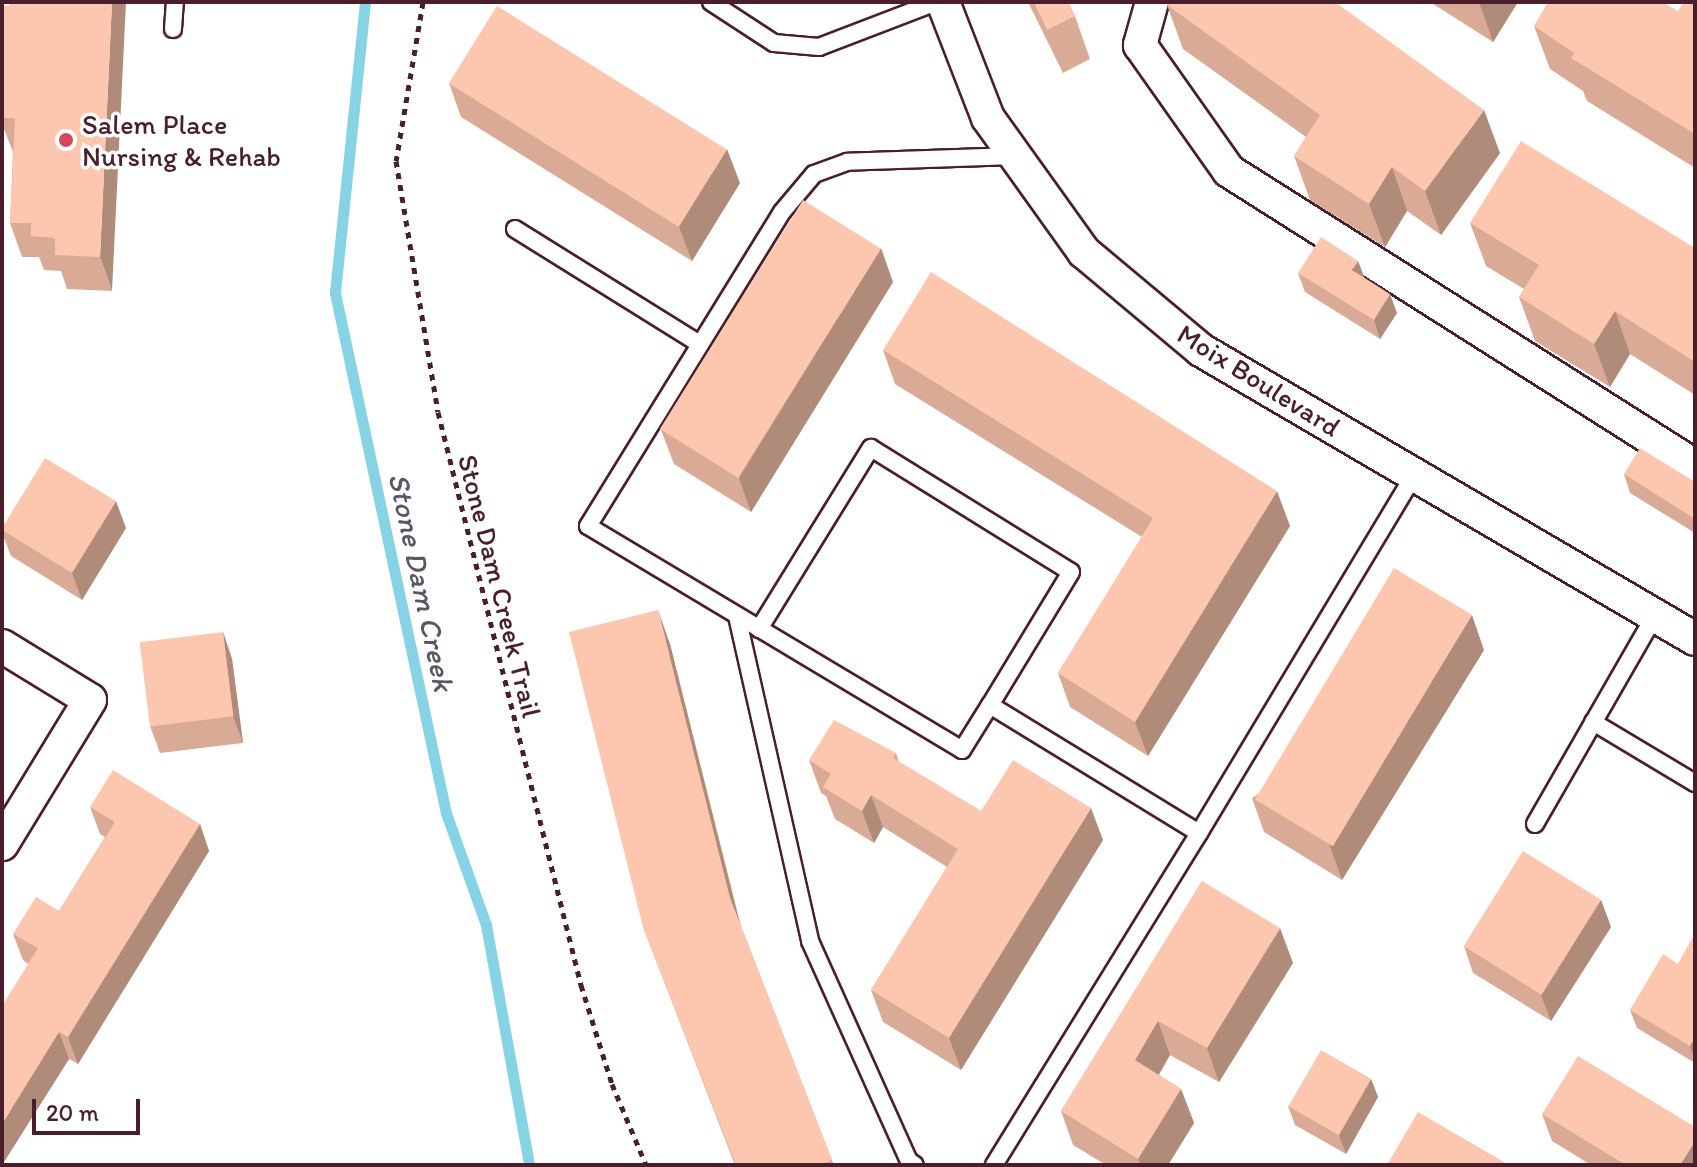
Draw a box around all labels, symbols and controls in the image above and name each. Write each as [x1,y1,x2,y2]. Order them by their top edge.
place label: Salem Place Nursing & Rehab [82,107,282,173]
marker: Salem Place Nursing & Rehab [57,131,75,149]
street label: Moix Boulevard [1171,316,1347,444]
street label: Stone Dam Creek Trail [451,452,549,720]
water label: Stone Dam Creek [380,469,462,695]
scale bar [36,1083,144,1133]
text: 20 m [46,1098,99,1127]

